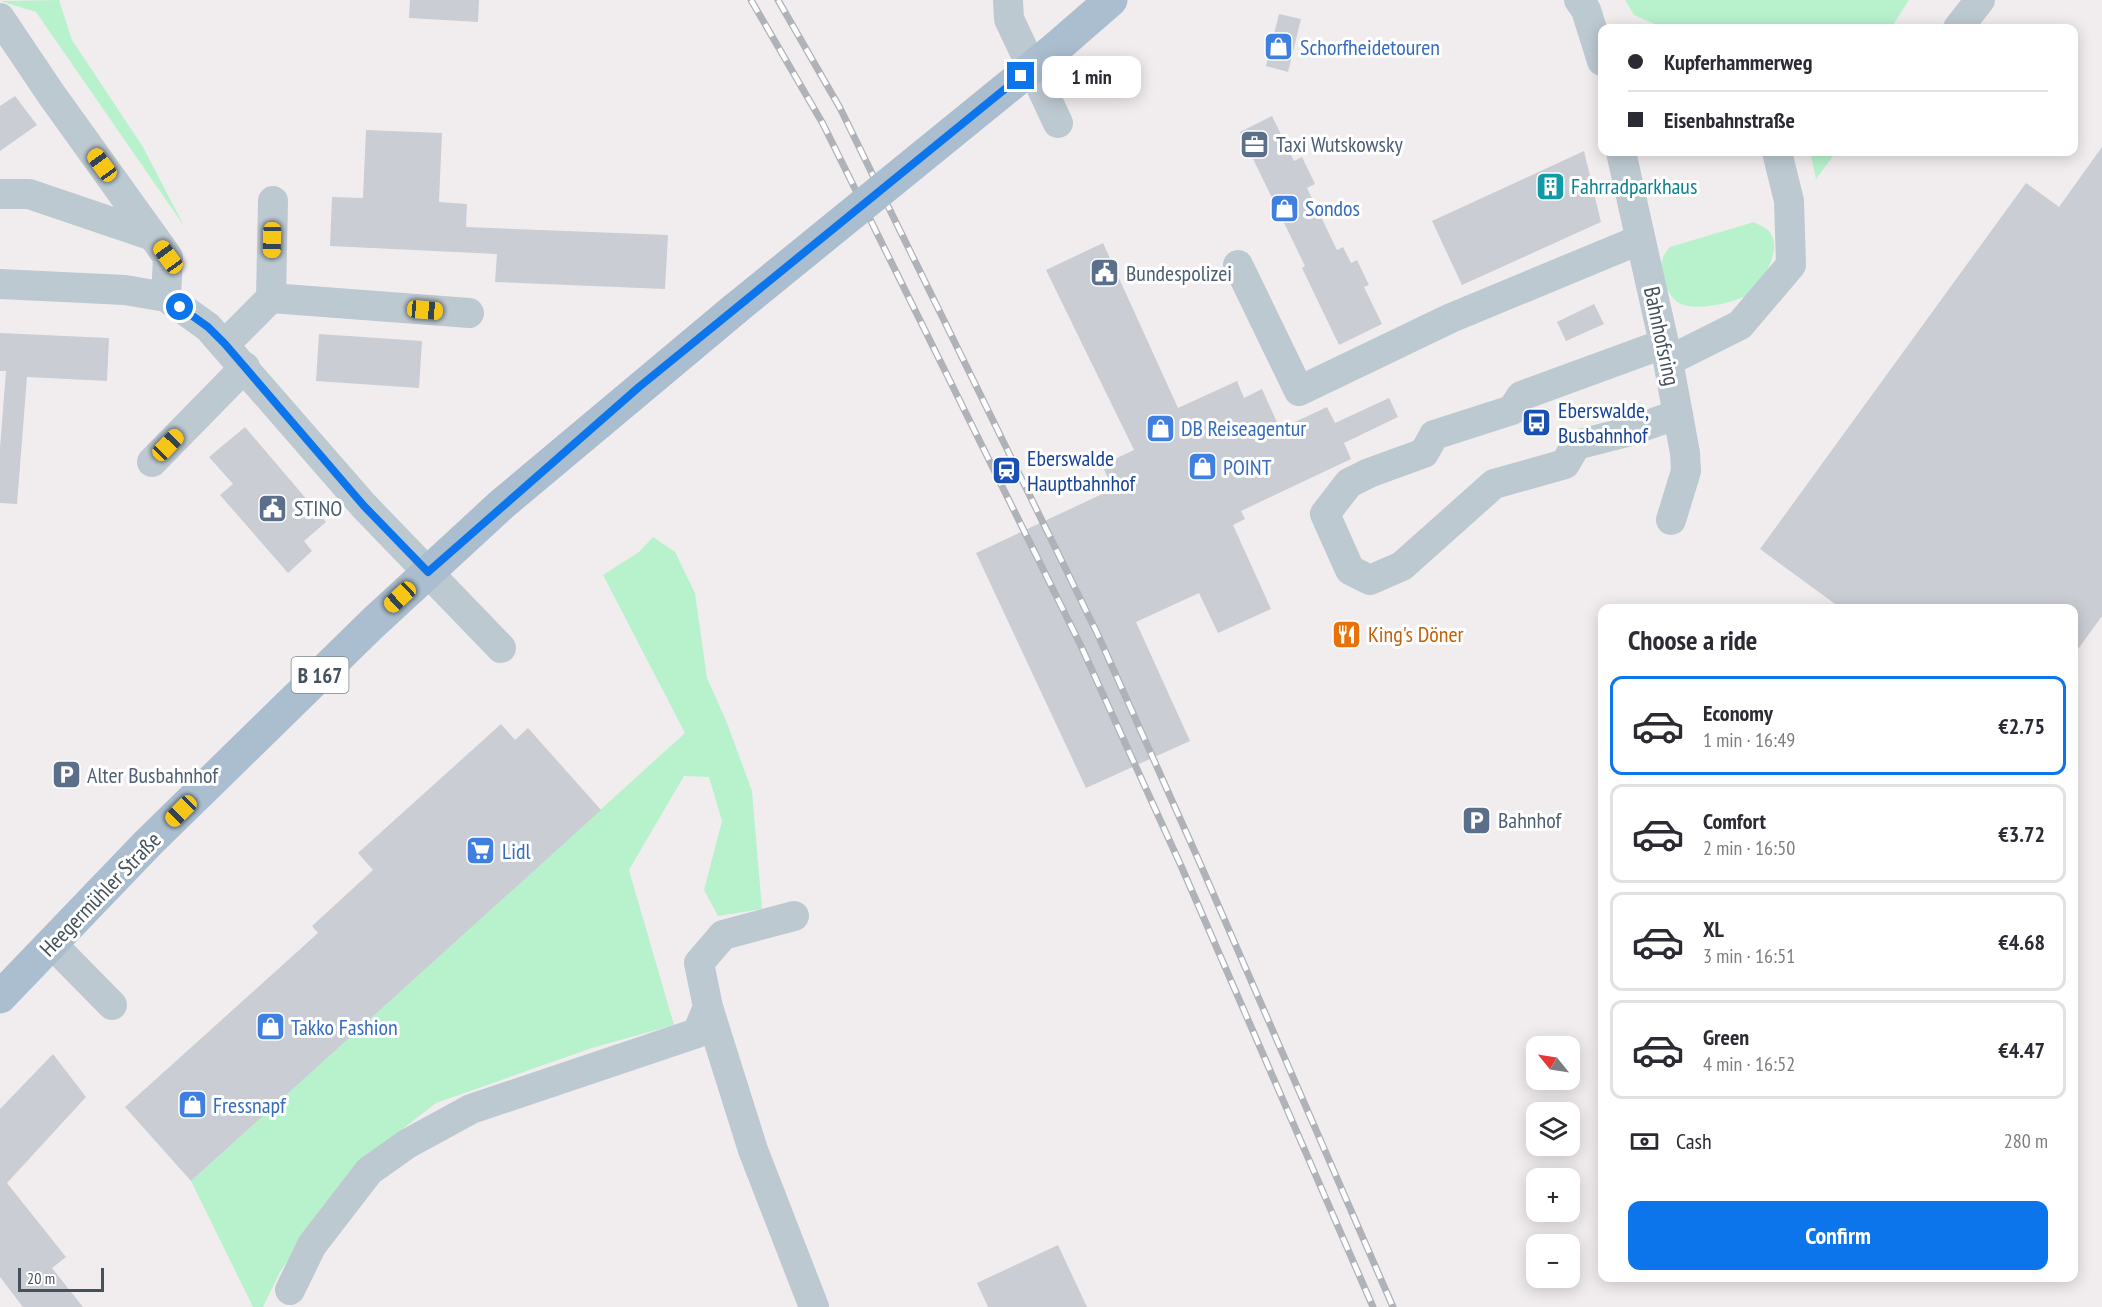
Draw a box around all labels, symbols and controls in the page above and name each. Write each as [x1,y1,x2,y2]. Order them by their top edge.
shop icon: Schorfheidetouren [1263,31,1295,63]
place label: Schorfheidetouren [1300,33,1440,61]
text: Kupferhammerweg [1664,48,1812,76]
callout: 1 min [1042,55,1141,97]
route end [1007,62,1034,89]
text: 1 min [1071,64,1112,90]
text: Eisenbahnstraße [1664,106,1795,134]
office icon: Taxi Wutskowsky [1239,128,1271,160]
place label: Taxi Wutskowsky [1276,130,1404,158]
car [84,145,120,185]
building icon: Fahrradparkhaus [1534,170,1566,202]
place label: Fahrradparkhaus [1571,172,1697,200]
shop icon: Sondos [1268,192,1300,224]
place label: Sondos [1305,194,1360,222]
car [263,222,281,258]
car [150,237,186,277]
public building icon: Bundespolizei [1089,257,1121,289]
place label: Bundespolizei [1126,259,1232,287]
street label: Bahnhofsring [1638,284,1686,388]
route start [166,293,193,320]
car [406,299,444,321]
place label: Eberswalde, Busbahnhof [1558,396,1649,449]
bus stop icon: Eberswalde, Busbahnhof [1521,407,1553,439]
shop icon: DB Reiseagentur [1144,412,1176,444]
place label: DB Reiseagentur [1181,414,1306,442]
car [149,426,187,464]
place label: Eberswalde Hauptbahnhof [1027,444,1136,497]
shop icon: POINT [1186,451,1218,483]
place label: POINT [1223,453,1272,481]
station icon: Eberswalde Hauptbahnhof [990,455,1022,487]
public building icon: STINO [257,492,289,524]
place label: STINO [294,494,342,522]
car [381,578,419,616]
restaurant icon: King's Döner [1331,618,1363,650]
place label: King's Döner [1368,620,1464,648]
text: Choose a ride [1628,623,1757,657]
road number: B 167 [292,657,348,693]
icon: car [1631,699,1685,753]
text: Economy [1703,699,1773,727]
text: €2.75 [1998,712,2045,740]
text: 1 min · 16:49 [1703,727,1795,753]
parking icon: Alter Busbahnhof [50,759,82,791]
place label: Alter Busbahnhof [87,761,219,789]
car [162,792,200,830]
parking icon: Bahnhof [1461,804,1493,836]
place label: Bahnhof [1498,806,1562,834]
icon: car [1631,807,1685,861]
text: Comfort [1703,807,1766,835]
text: €3.72 [1998,820,2045,848]
street label: Heegermühler Straße [33,826,167,962]
supermarket icon: Lidl [465,835,497,867]
text: 2 min · 16:50 [1703,835,1795,861]
place label: Lidl [502,837,531,865]
icon: car [1631,915,1685,969]
text: XL [1703,915,1724,943]
text: €4.68 [1998,928,2045,956]
text: 3 min · 16:51 [1703,943,1795,969]
shop icon: Takko Fashion [254,1011,286,1043]
place label: Takko Fashion [291,1013,398,1041]
icon: car [1631,1023,1685,1077]
text: Green [1703,1023,1749,1051]
north arrow [1526,1036,1580,1090]
map controls [1526,1036,1580,1288]
text: €4.47 [1998,1036,2045,1064]
text: 4 min · 16:52 [1703,1051,1795,1077]
shop icon: Fressnapf [176,1089,208,1121]
place label: Fressnapf [213,1091,287,1119]
button: layers [1526,1102,1580,1156]
icon: cash [1628,1125,1661,1158]
text: Cash [1676,1127,1712,1155]
text: 280 m [2004,1128,2048,1154]
button: + [1526,1168,1580,1222]
button: Confirm [1628,1201,2048,1270]
button: − [1526,1234,1580,1288]
scale bar [18,1265,104,1292]
text: 20 m [27,1268,55,1288]

